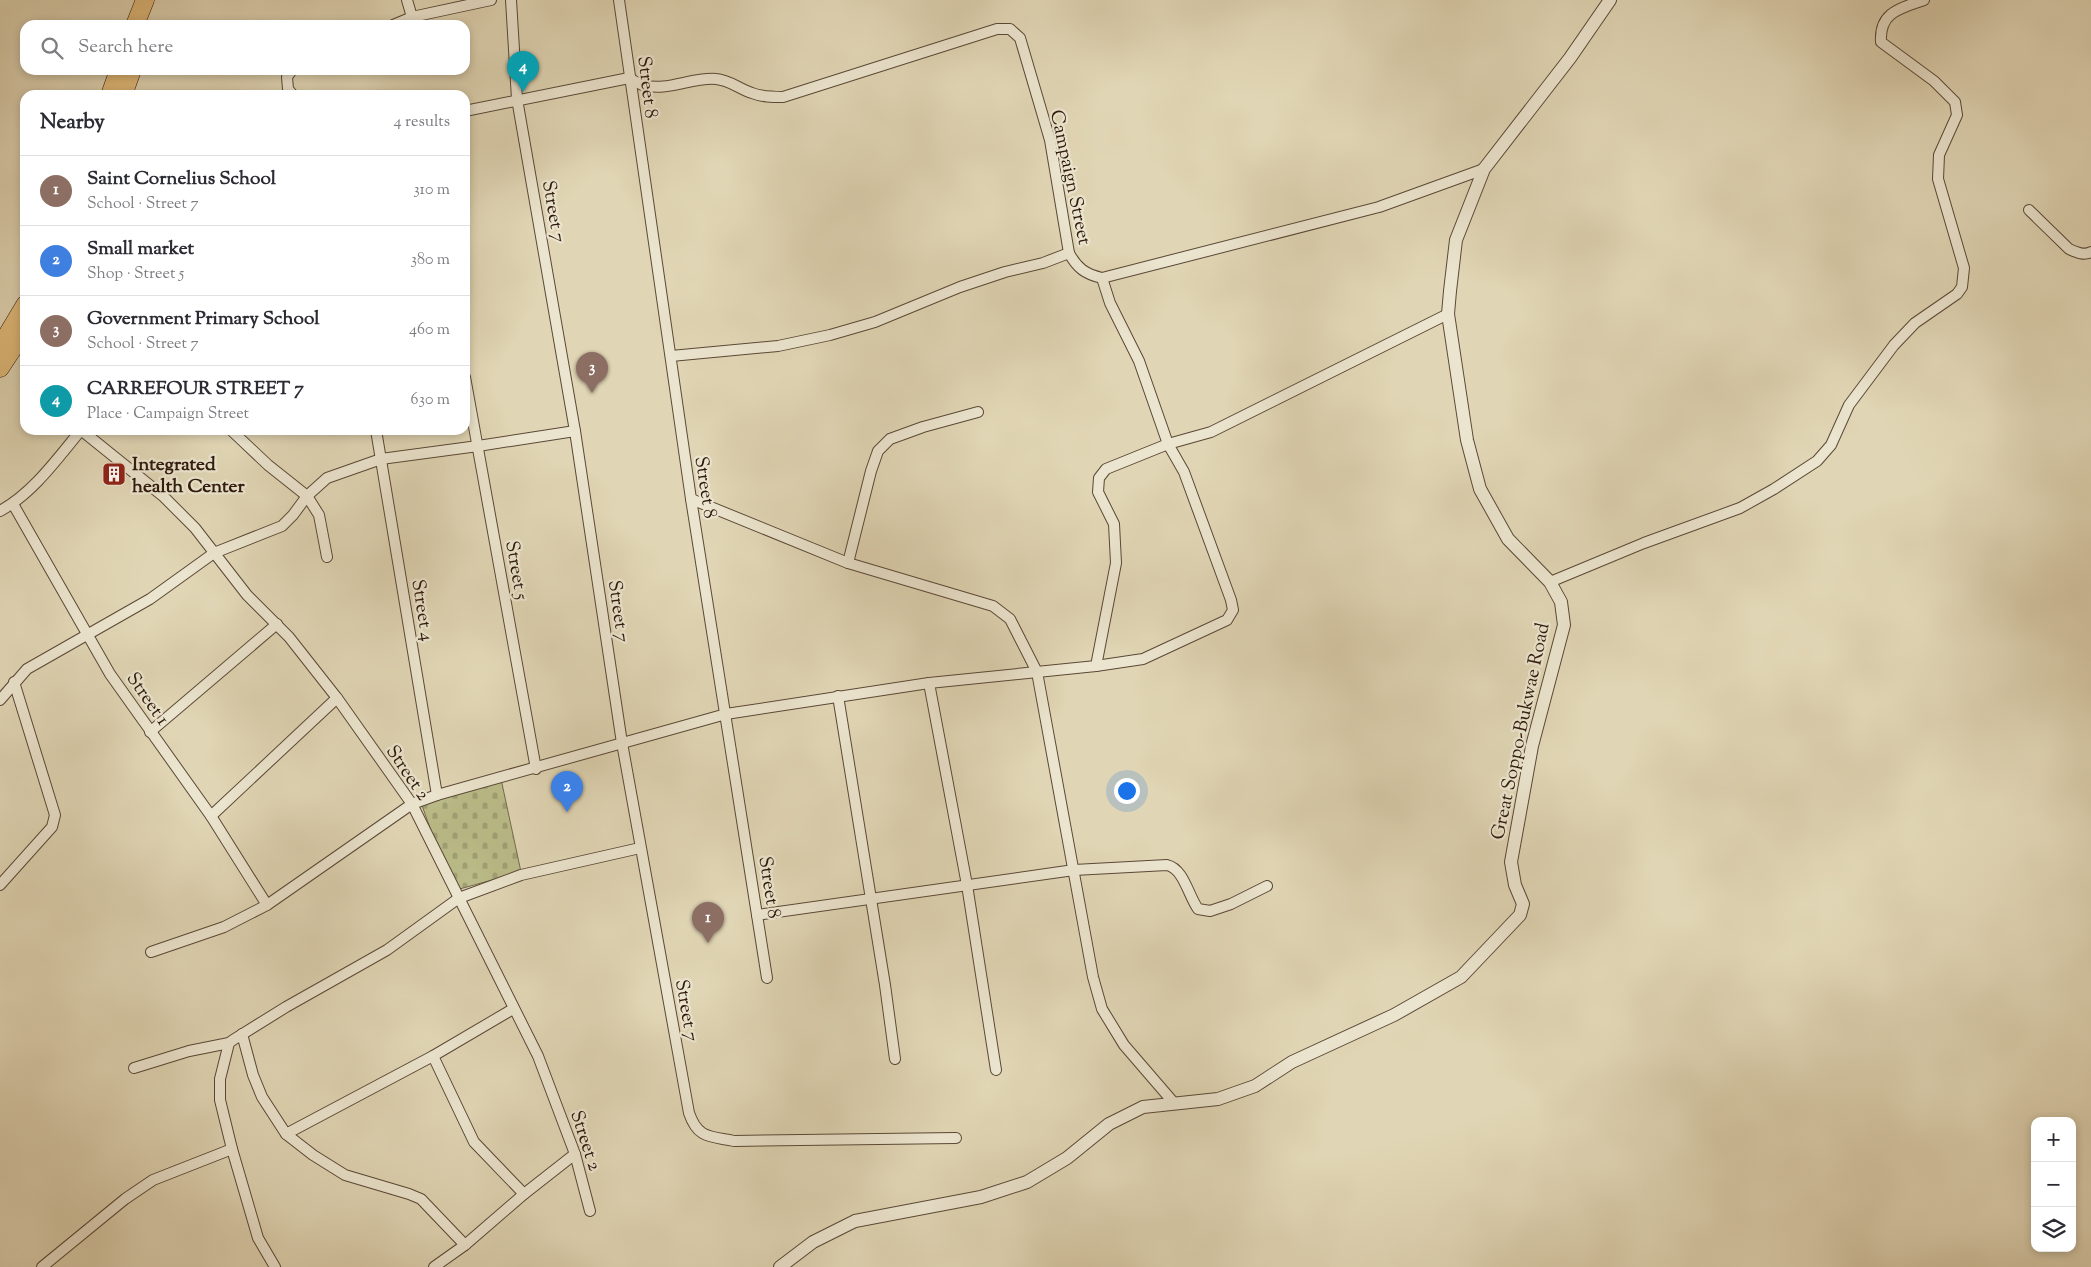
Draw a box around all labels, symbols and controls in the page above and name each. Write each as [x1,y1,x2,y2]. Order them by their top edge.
search box [20,20,470,75]
icon: search [38,34,66,62]
text: Search here [78,34,173,61]
pin: 4 [507,51,539,92]
street label: Street 8 [629,55,664,120]
street label: Campaign Street [1042,107,1097,248]
text: Nearby [40,108,105,138]
text: 4 results [394,111,450,134]
text: Saint Cornelius School [87,166,276,193]
street label: Street 7 [534,178,571,245]
text: 1 [53,179,59,202]
text: 310 m [413,179,450,202]
text: School · Street 7 [87,193,198,216]
text: Small market [87,236,194,263]
text: 2 [52,249,60,272]
text: 380 m [410,249,450,272]
text: Shop · Street 5 [87,263,184,286]
text: Government Primary School [87,306,320,333]
text: 3 [53,319,59,342]
text: 460 m [409,319,450,342]
text: School · Street 7 [87,333,198,356]
pin: 3 [576,352,608,393]
text: CARREFOUR STREET 7 [87,376,304,403]
text: 4 [52,389,60,412]
text: 630 m [411,389,450,412]
text: Place · Campaign Street [87,403,249,426]
place label: Integrated health Center [132,452,245,501]
street label: Street 8 [686,454,723,520]
building icon: Integrated health Center [101,461,127,487]
street label: Street 5 [497,539,534,603]
street label: Street 4 [403,577,440,644]
street label: Street 7 [600,578,635,645]
street label: Great Soppo-Bukwae Road [1485,620,1558,842]
street label: Street 1 [119,667,175,732]
street label: Street 2 [378,740,436,807]
pin: 2 [551,771,583,812]
your location [1114,778,1140,804]
street label: Street 8 [750,854,787,920]
pin: 1 [692,902,724,943]
street label: Street 7 [667,977,704,1044]
street label: Street 2 [562,1107,607,1175]
map controls [2031,1117,2076,1252]
button: + [2031,1117,2076,1162]
button: − [2031,1162,2076,1207]
button: layers [2031,1207,2076,1252]

